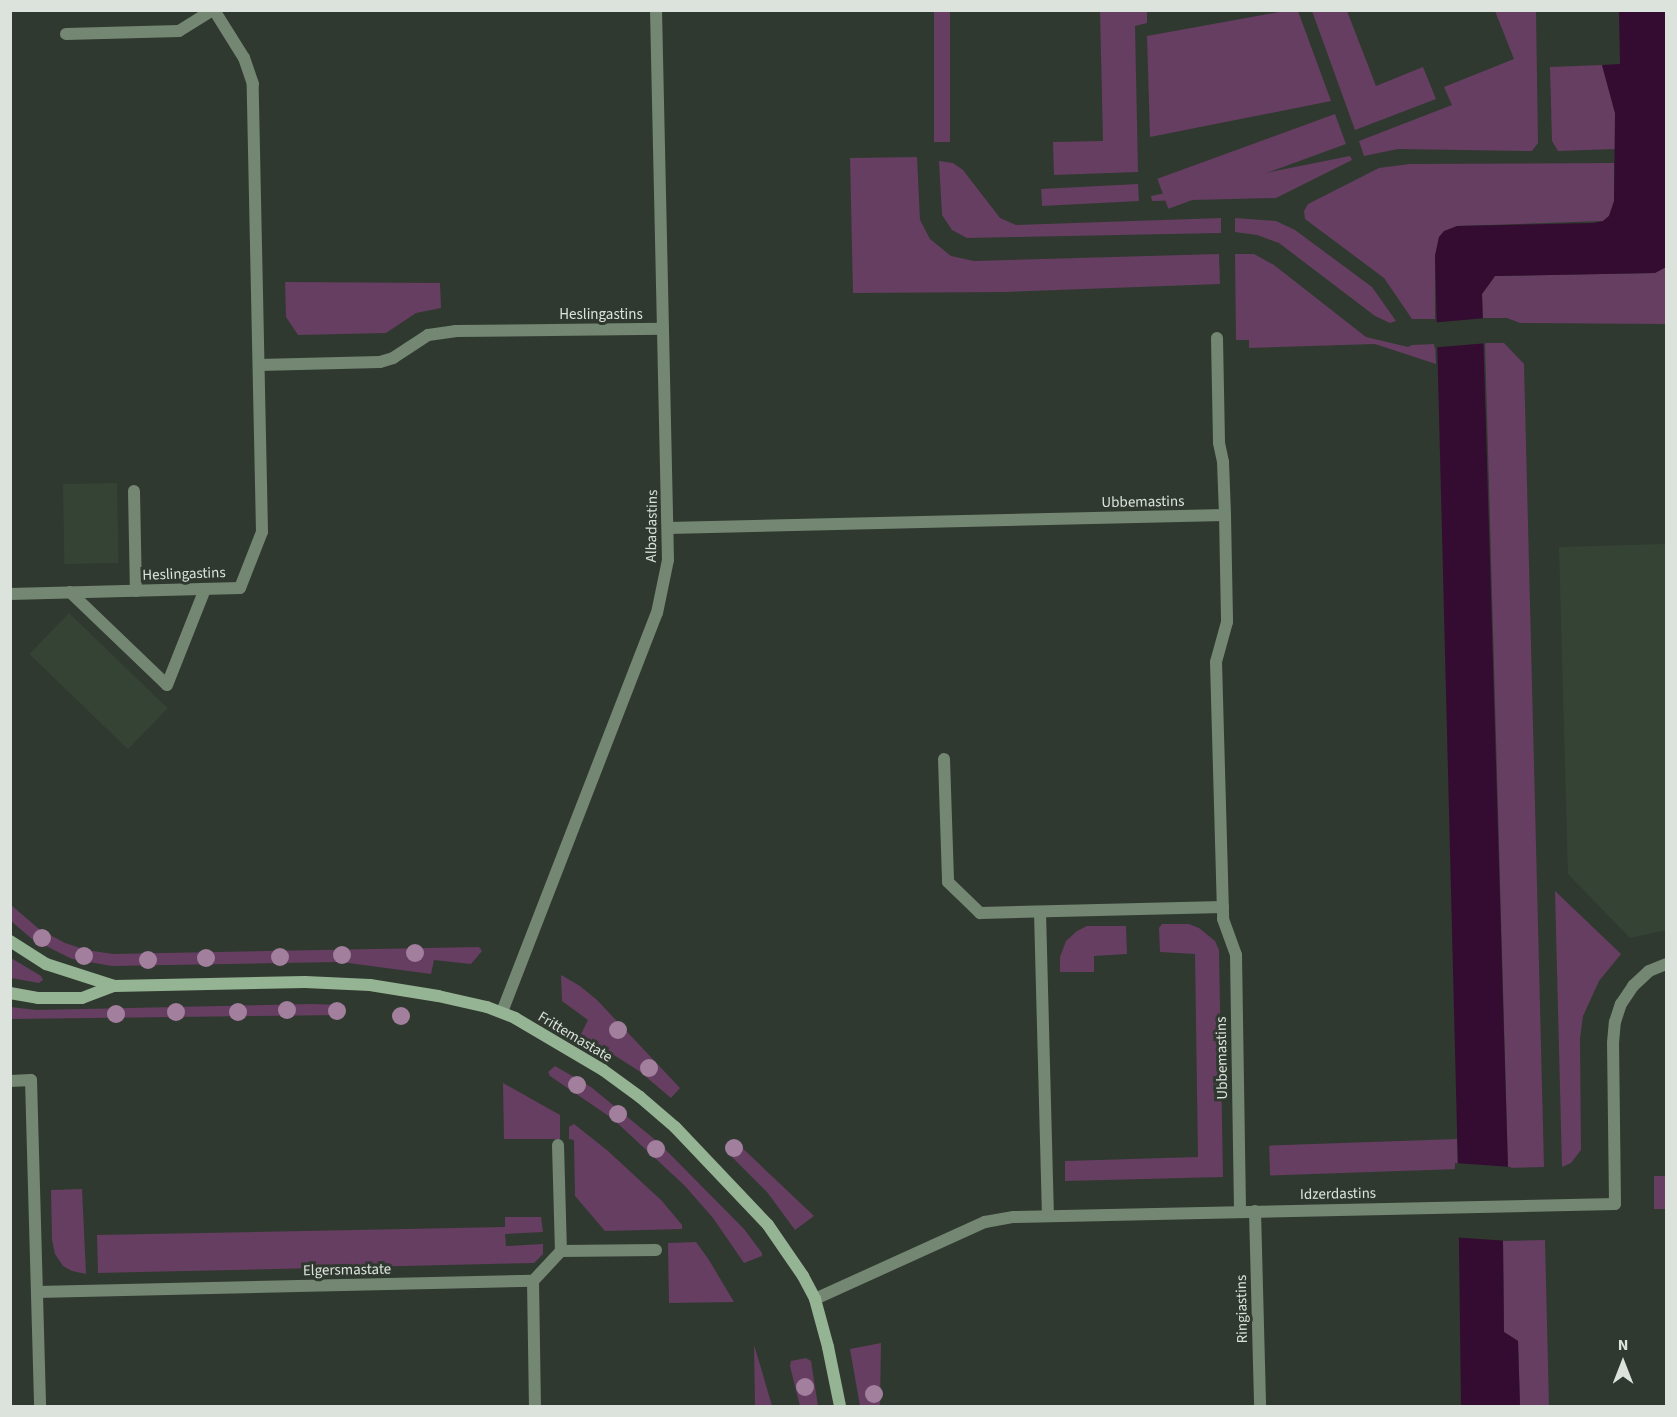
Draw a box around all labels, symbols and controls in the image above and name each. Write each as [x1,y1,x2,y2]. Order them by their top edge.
street label: Heslingastins [559,306,643,324]
street label: Albadastins [642,489,662,563]
street label: Ubbemastins [1101,492,1185,512]
street label: Heslingastins [142,564,226,584]
street label: Frittemastate [535,1008,615,1066]
street label: Ubbemastins [1212,1016,1232,1100]
street label: Idzerdastins [1300,1184,1376,1204]
street label: Elgersmastate [303,1260,391,1280]
street label: Ringiastins [1232,1275,1252,1343]
north arrow [1593,1333,1653,1393]
text: N [1618,1334,1628,1356]

